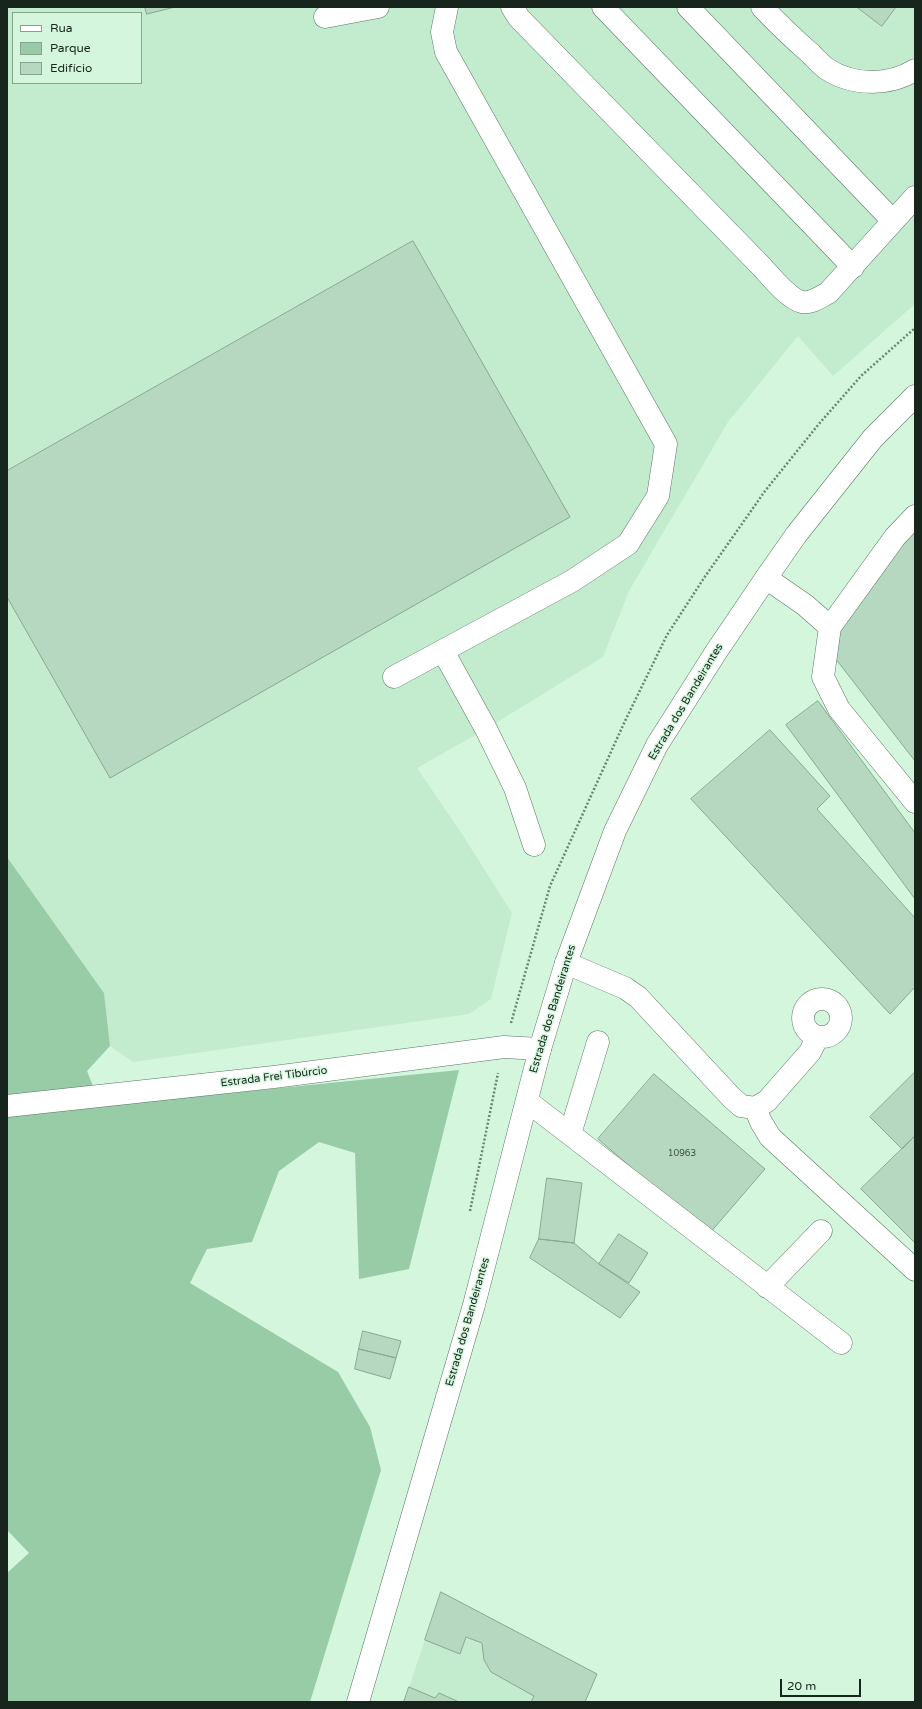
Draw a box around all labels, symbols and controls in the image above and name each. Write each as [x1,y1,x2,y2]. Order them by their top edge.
legend [12,12,142,84]
text: Rua [50,21,73,35]
text: Parque [50,41,91,55]
text: Edifício [50,61,92,75]
street label: Estrada dos Bandeirantes [646,641,726,763]
street label: Estrada dos Bandeirantes [527,943,579,1075]
street label: Estrada Frei Tibúrcio [220,1064,328,1090]
house number: 10963 [668,1149,696,1159]
street label: Estrada dos Bandeirantes [443,1256,493,1388]
scale bar [782,1671,863,1697]
text: 20 m [787,1679,816,1693]

